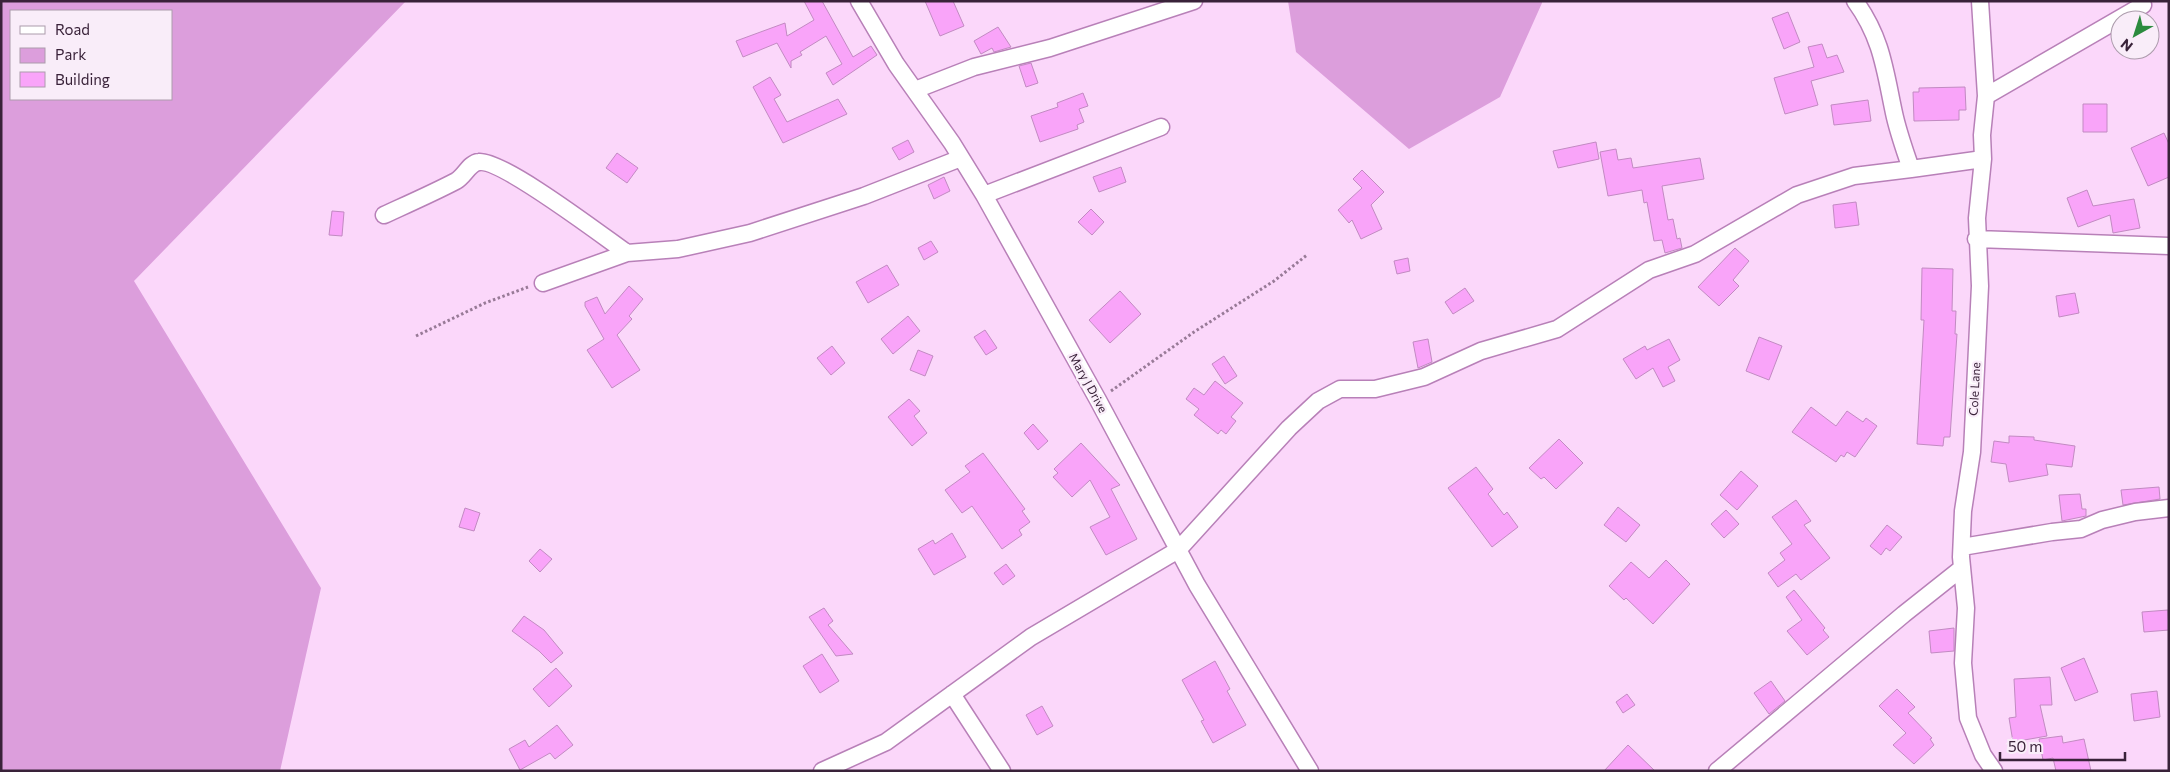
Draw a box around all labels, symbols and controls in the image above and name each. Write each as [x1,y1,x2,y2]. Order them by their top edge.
legend [10,10,172,100]
north arrow [2110,10,2160,60]
text: Road [55,20,90,38]
text: N [2117,36,2136,55]
text: Park [55,45,86,63]
text: Building [55,70,110,88]
street label: Mary J Drive [1066,350,1111,415]
street label: Cole Lane [1966,362,1982,416]
scale bar [2000,730,2125,762]
text: 50 m [2008,737,2042,755]

